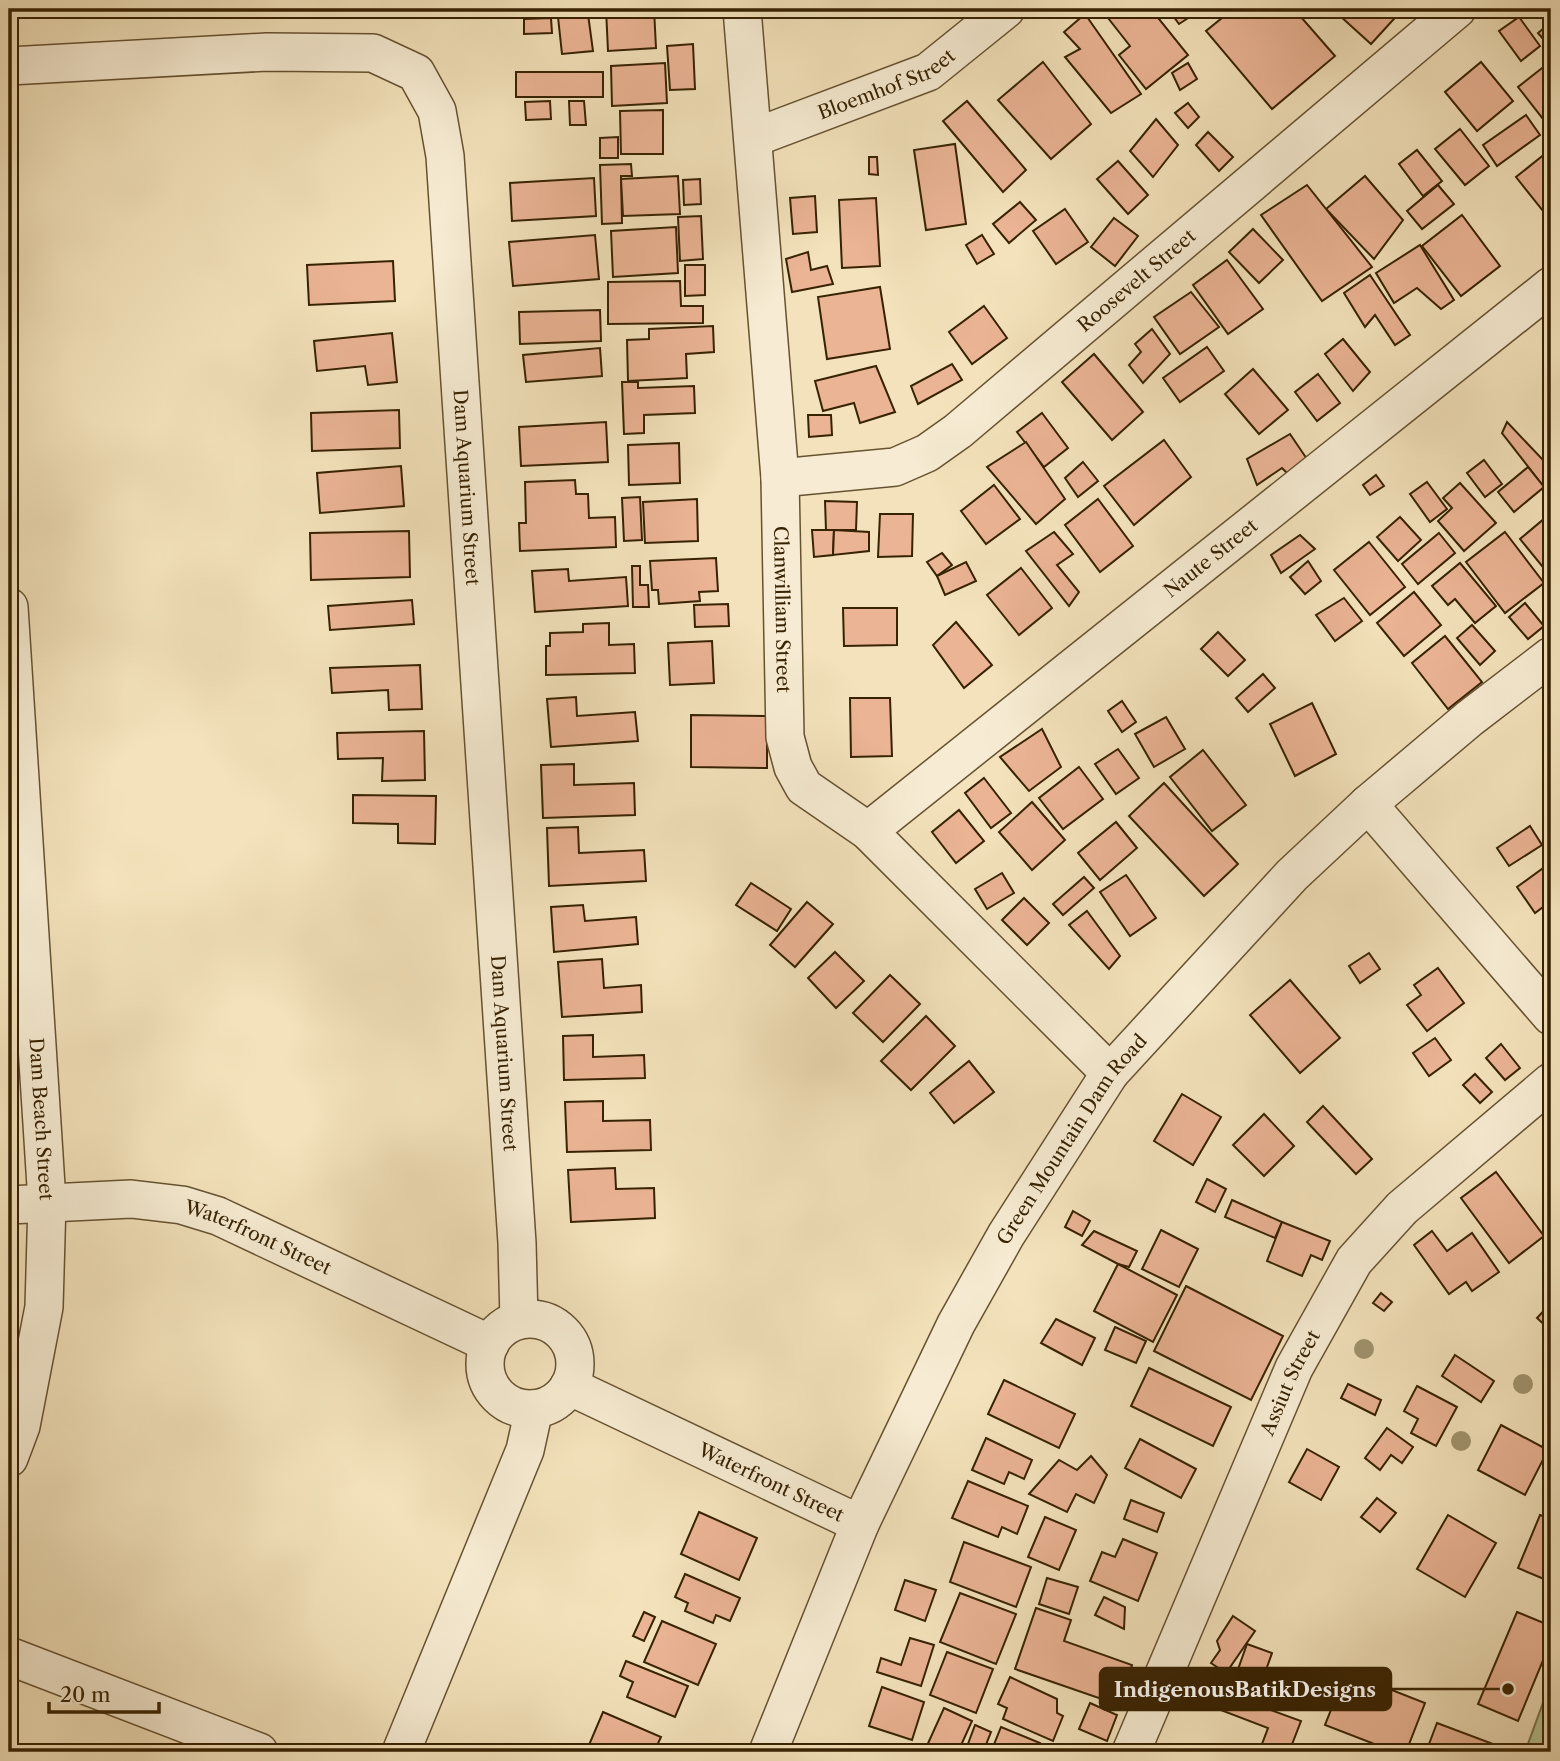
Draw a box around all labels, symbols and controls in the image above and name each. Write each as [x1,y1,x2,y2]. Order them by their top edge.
street label: Bloemhof Street [815,44,960,125]
street label: Roosevelt Street [1073,224,1201,337]
street label: Dam Aquarium Street [448,389,484,587]
street label: Naute Street [1159,514,1262,603]
street label: Clanwilliam Street [769,526,795,693]
street label: Dam Aquarium Street [486,954,522,1152]
street label: Green Mountain Dam Road [992,1029,1152,1249]
street label: Dam Beach Street [25,1037,58,1201]
street label: Waterfront Street [181,1195,335,1280]
street label: Assiut Street [1255,1326,1325,1440]
street label: Waterfront Street [694,1438,848,1527]
callout: IndigenousBatikDesigns [1100,1668,1391,1710]
scale bar [49,1670,159,1714]
text: IndigenousBatikDesigns [1114,1677,1376,1702]
text: 20 m [60,1682,111,1707]

